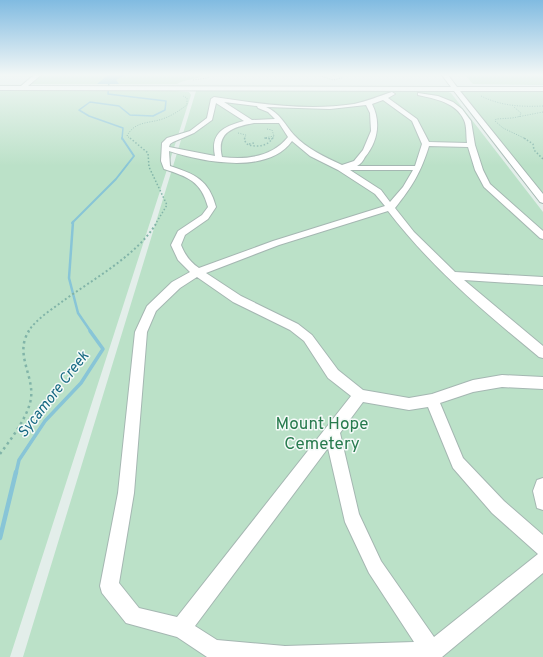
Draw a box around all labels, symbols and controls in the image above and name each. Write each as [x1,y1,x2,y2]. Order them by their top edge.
water label: Sycamore Creek [14,347,94,442]
park label: Mount Hope Cemetery [276,414,368,456]

